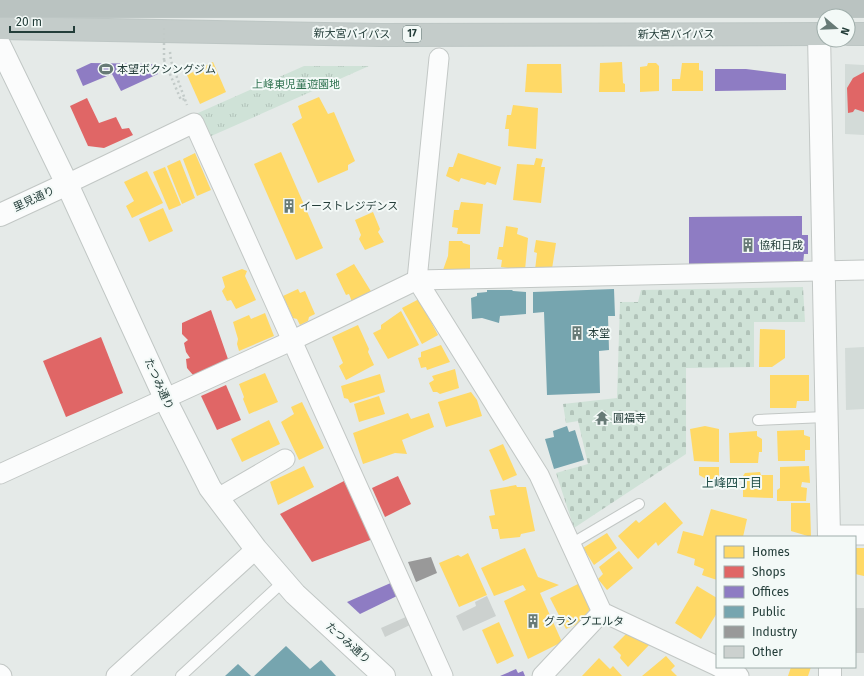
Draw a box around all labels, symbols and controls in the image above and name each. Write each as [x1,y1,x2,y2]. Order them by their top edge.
scale bar [10,8,74,34]
north arrow [816,8,856,48]
text: 20 m [16,15,42,29]
road number: 17 [403,26,421,42]
text: N [838,26,852,37]
street label: 新大宮バイパス [314,27,390,41]
street label: 新大宮バイパス [638,28,714,41]
sports icon: 本望ボクシングジム [98,61,114,77]
place label: 本望ボクシングジム [117,63,216,76]
park label: 上峰東児童遊園地 [252,78,340,91]
street label: 里見通り [11,184,57,214]
building icon: イーストレジデンス [281,198,297,214]
place label: イーストレジデンス [300,200,398,213]
building icon: 協和日成 [740,237,756,253]
place label: 協和日成 [759,239,803,252]
building icon: 本堂 [569,325,585,341]
place label: 本堂 [588,327,610,340]
street label: たつみ通り [142,356,176,412]
temple icon: 圓福寺 [594,410,610,426]
place label: 圓福寺 [613,412,646,425]
district label: 上峰四丁目 [702,476,762,490]
legend [716,536,856,668]
text: Homes [752,545,790,559]
text: Shops [752,565,786,579]
text: Offices [752,585,789,599]
text: Public [752,605,786,619]
building icon: グラン プエルタ [525,613,541,629]
place label: グラン プエルタ [544,615,624,628]
street label: たつみ通り [323,620,373,666]
text: Industry [752,625,797,639]
text: Other [752,645,783,659]

